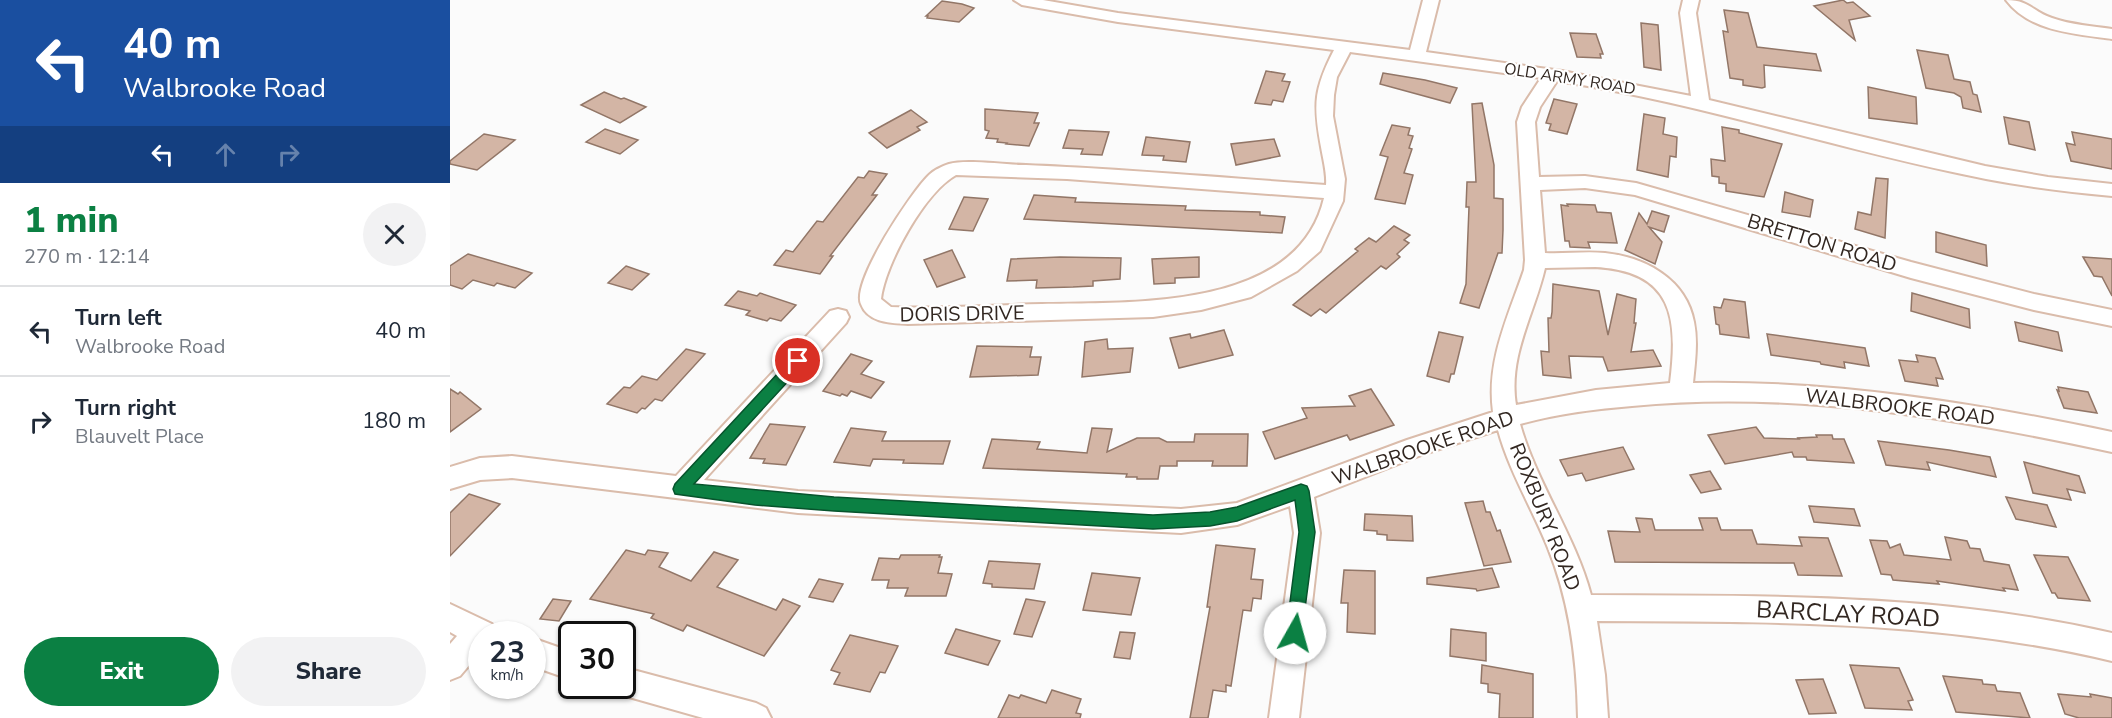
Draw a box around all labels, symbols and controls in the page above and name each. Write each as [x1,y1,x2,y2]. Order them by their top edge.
text: 40 m [123,16,222,73]
icon: left [24,24,102,102]
street label: OLD ARMY ROAD [1503,58,1637,100]
text: Walbrooke Road [123,70,326,107]
icon: left [146,138,179,171]
icon: ahead [209,138,242,171]
icon: right [272,138,305,171]
text: 1 min [24,196,119,245]
button: close [363,203,426,266]
street label: BRETTON ROAD [1744,207,1900,279]
text: 270 m · 12:14 [24,243,150,270]
street label: DORIS DRIVE [899,299,1025,329]
text: Turn left [75,303,162,333]
icon: left [24,315,57,348]
text: 40 m [375,316,426,346]
text: Walbrooke Road [75,333,225,360]
pin [772,335,823,386]
icon: arrive [781,344,814,377]
street label: WALBROOKE ROAD [1804,382,1996,432]
text: Turn right [75,393,176,423]
street label: WALBROOKE ROAD [1328,404,1518,492]
icon: right [24,405,57,438]
text: 180 m [362,406,426,436]
text: Blauvelt Place [75,423,204,450]
street label: ROXBURY ROAD [1503,439,1587,595]
street label: BARCLAY ROAD [1755,593,1941,635]
position arrow [1263,601,1327,665]
speed limit sign: 30 [558,621,636,699]
text: 23 [489,632,525,673]
button: Exit [24,637,219,706]
button: Share [231,637,426,706]
text: km/h [490,665,524,685]

